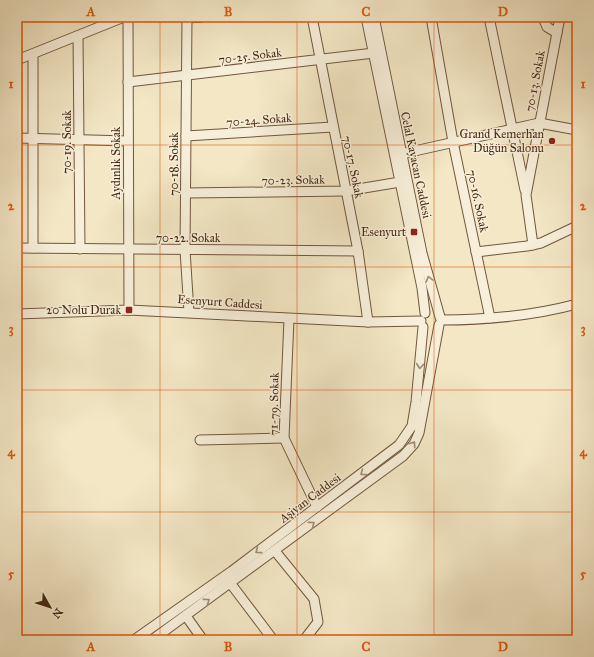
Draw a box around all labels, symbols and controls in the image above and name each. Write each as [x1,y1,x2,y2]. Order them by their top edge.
text: A [86,4,96,20]
text: B [224,4,233,20]
text: C [362,4,371,20]
text: D [498,4,508,20]
street label: 70-25. Sokak [218,45,283,67]
street label: 70-13. Sokak [522,49,548,113]
text: 1 [8,76,14,92]
text: 1 [580,76,586,92]
street label: 70-19. Sokak [60,110,74,174]
street label: Celal Kayacan Caddesi [398,110,434,220]
street label: 70-24. Sokak [226,111,293,129]
street label: Aydınlık Sokak [109,126,123,200]
place label: Grand Kemerhan Düğün Salonu [460,127,545,156]
street label: 70-18. Sokak [167,132,181,196]
street label: 70-17. Sokak [340,134,367,200]
marker: Grand Kemerhan Düğün Salonu [547,136,557,146]
street label: 70-16. Sokak [465,169,492,234]
street label: 70-23. Sokak [261,172,325,188]
text: 2 [8,198,15,214]
text: 2 [580,198,587,214]
place label: Esenyurt [361,225,407,239]
marker: Esenyurt [409,227,419,237]
street label: 70-22. Sokak [156,231,221,245]
one-way arrow [425,276,433,282]
street label: Esenyurt Caddesi [177,292,264,312]
place label: 20 Nolu Durak [46,303,121,317]
marker: 20 Nolu Durak [124,305,134,315]
text: 3 [8,321,14,337]
text: 3 [580,321,586,337]
one-way arrow [415,362,424,369]
street label: 71-79. Sokak [266,372,282,436]
one-way arrow [408,441,415,448]
text: 4 [7,444,15,460]
text: 4 [579,444,587,460]
one-way arrow [360,468,367,475]
street label: Aşiyan Caddesi [276,470,344,526]
one-way arrow [307,522,314,529]
one-way arrow [256,546,263,553]
text: 5 [8,566,15,582]
text: 5 [580,566,587,582]
north arrow [30,587,70,627]
one-way arrow [202,599,209,606]
text: N [49,605,65,621]
text: A [86,639,96,655]
text: B [224,639,233,655]
text: C [362,639,371,655]
text: D [498,639,508,655]

